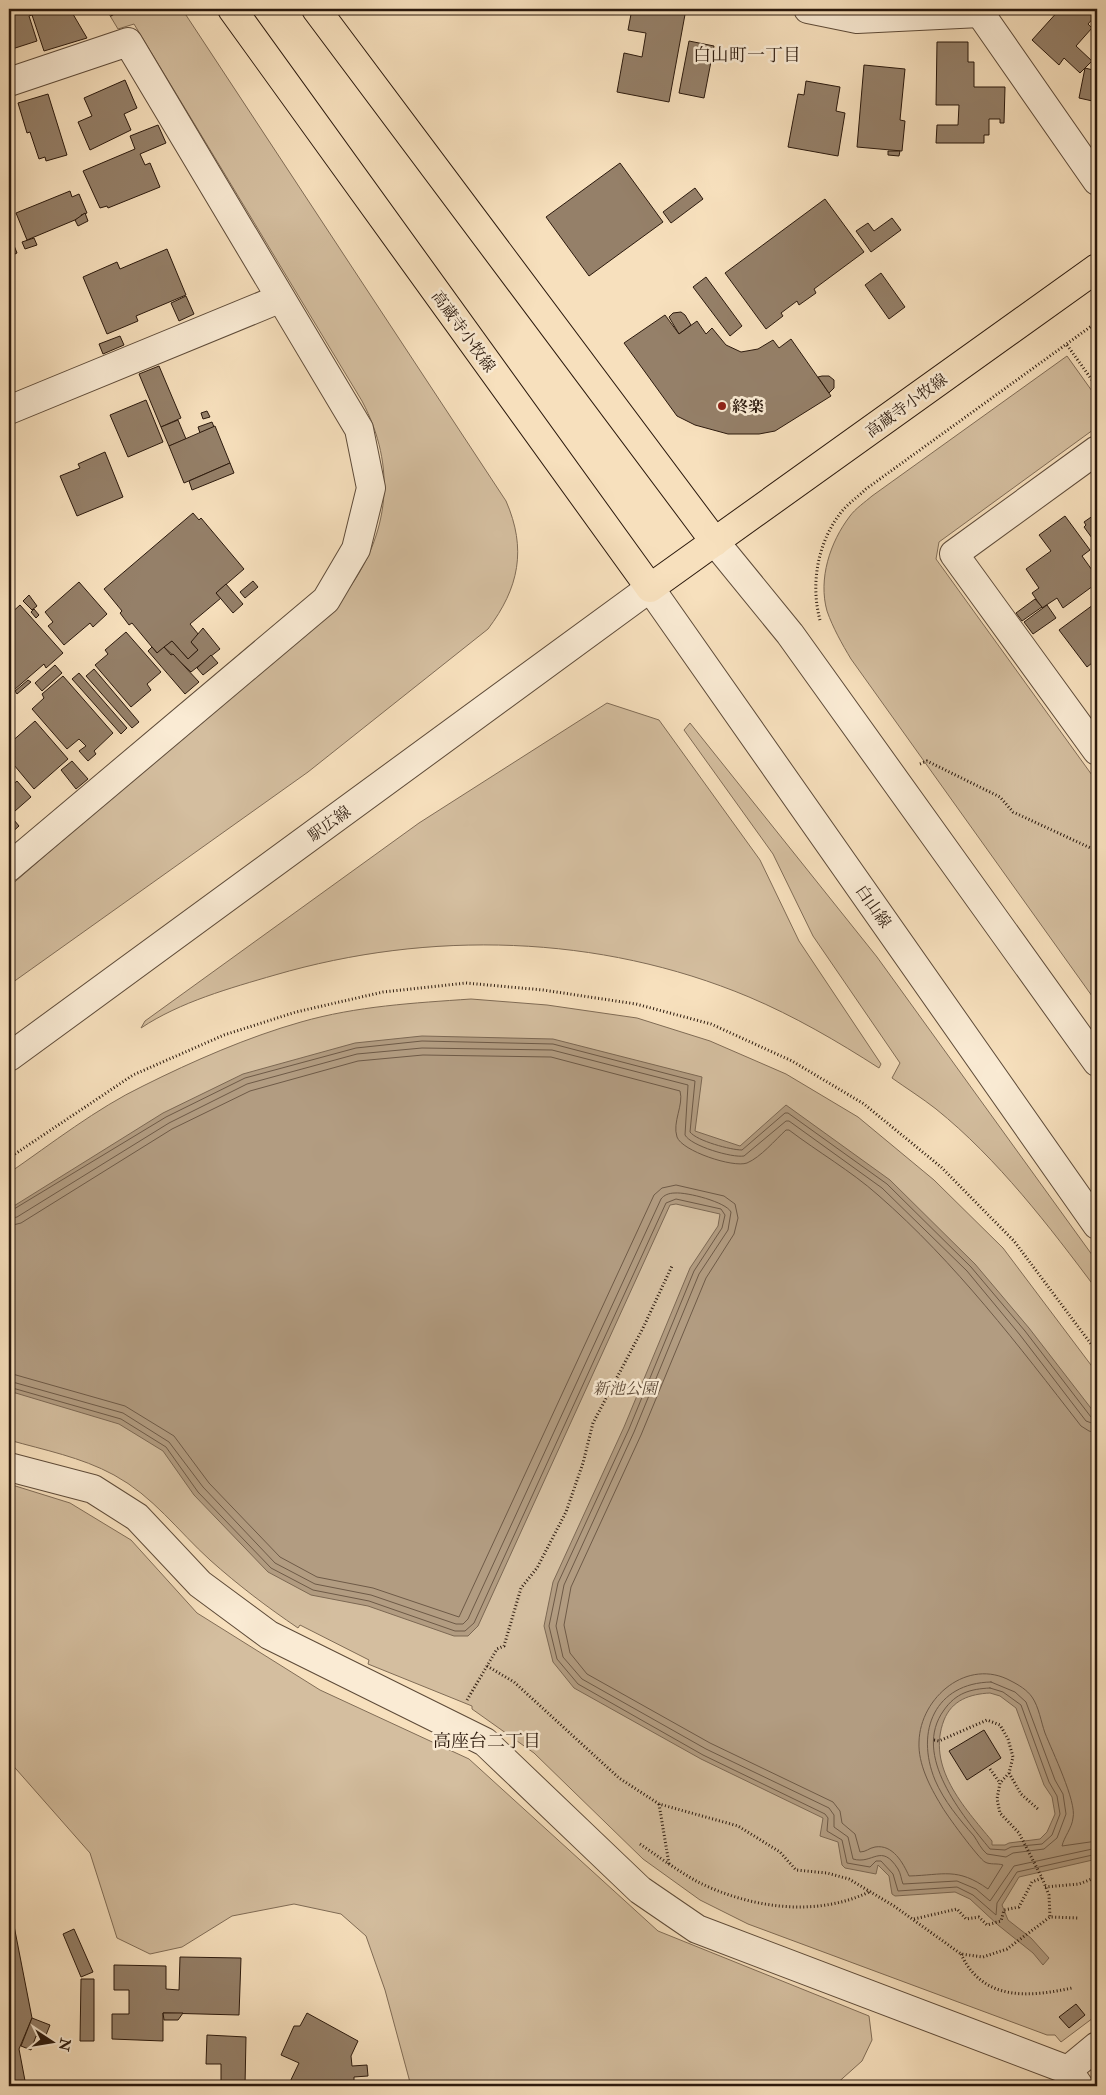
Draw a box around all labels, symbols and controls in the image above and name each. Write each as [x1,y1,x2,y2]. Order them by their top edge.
district label: 白山町一丁目 [693,44,801,67]
street label: 高蔵寺小牧線 [427,287,499,376]
street label: 高蔵寺小牧線 [862,370,951,442]
place label: 終楽 [732,397,764,417]
marker: 終楽 [716,400,728,412]
street label: 駅広線 [304,802,355,846]
street label: 白山線 [851,881,895,932]
park label: 新池公園 [593,1379,660,1399]
district label: 高座台二丁目 [433,1730,541,1753]
north arrow [28,2018,78,2068]
text: N [55,2036,74,2053]

